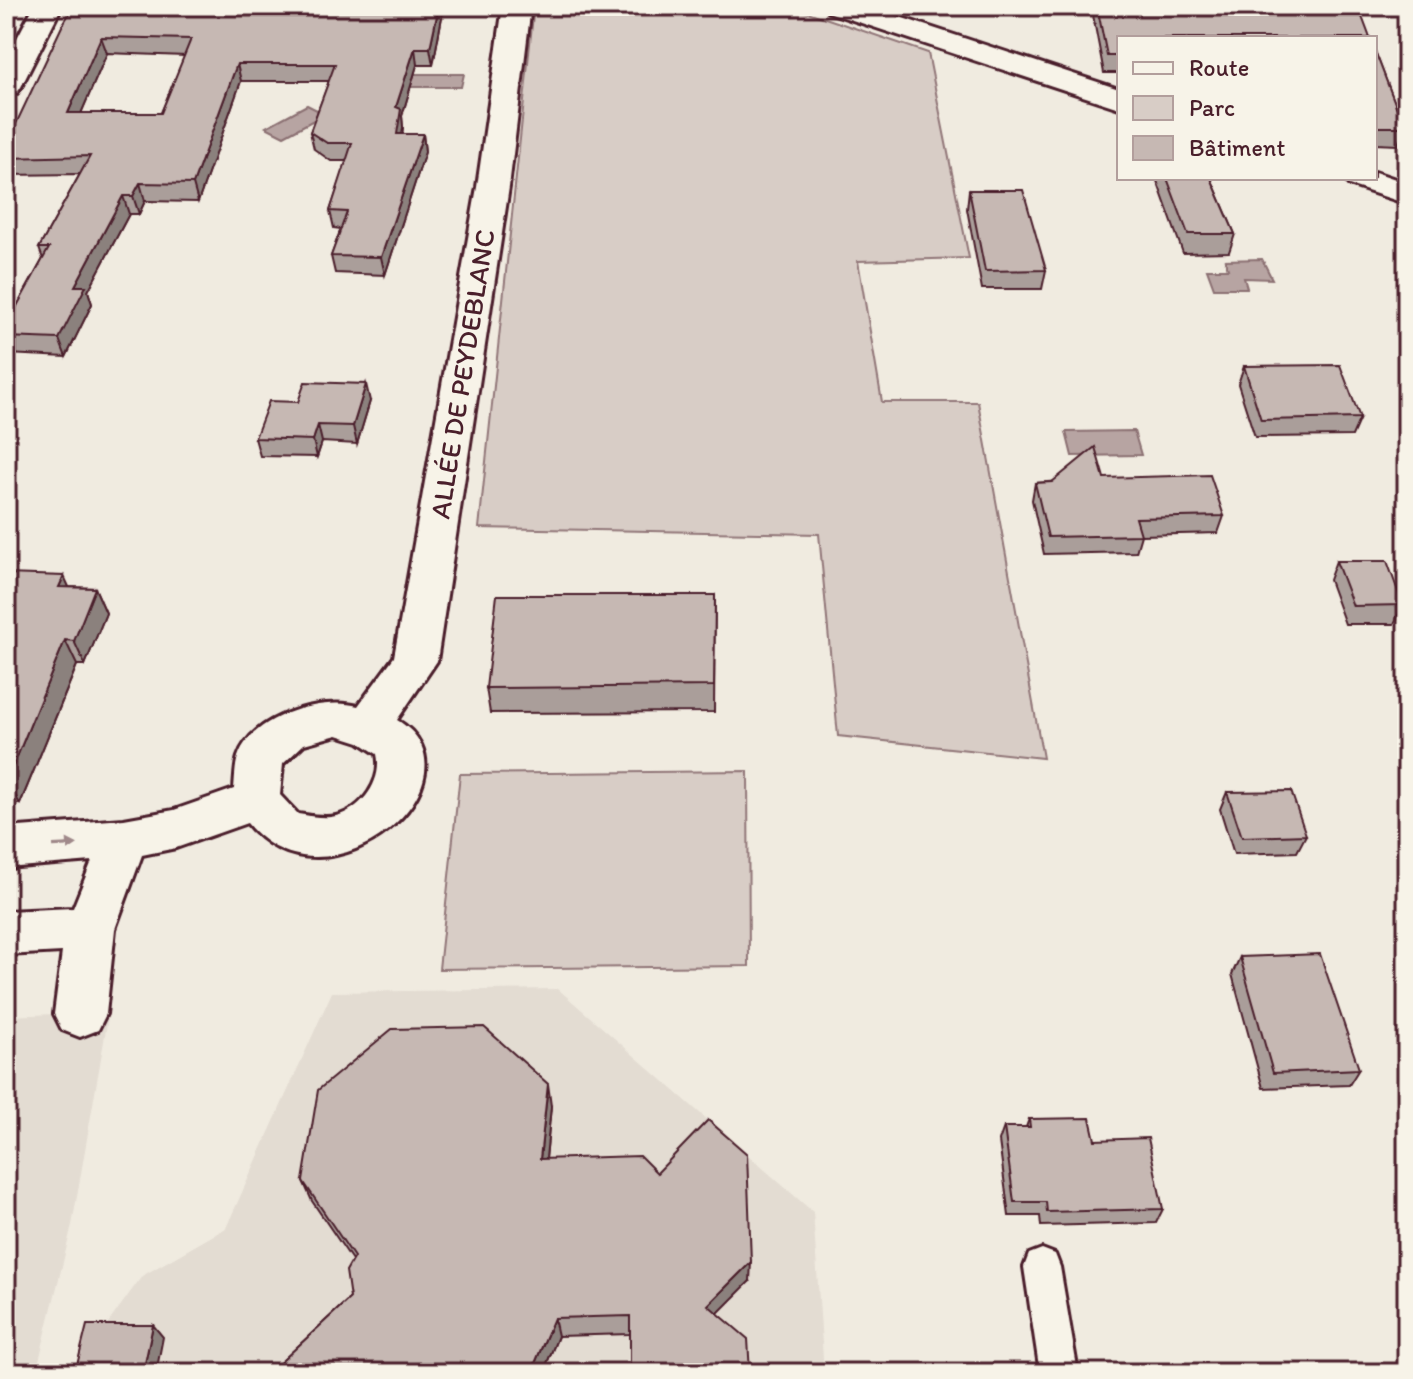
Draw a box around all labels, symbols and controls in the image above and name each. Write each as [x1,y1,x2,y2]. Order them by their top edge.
legend [1117,36,1377,180]
text: Route [1189,53,1249,82]
text: Parc [1189,93,1235,122]
text: Bâtiment [1189,133,1285,162]
street label: ALLÉE DE PEYDEBLANC [422,227,502,521]
one-way arrow [53,838,78,851]

